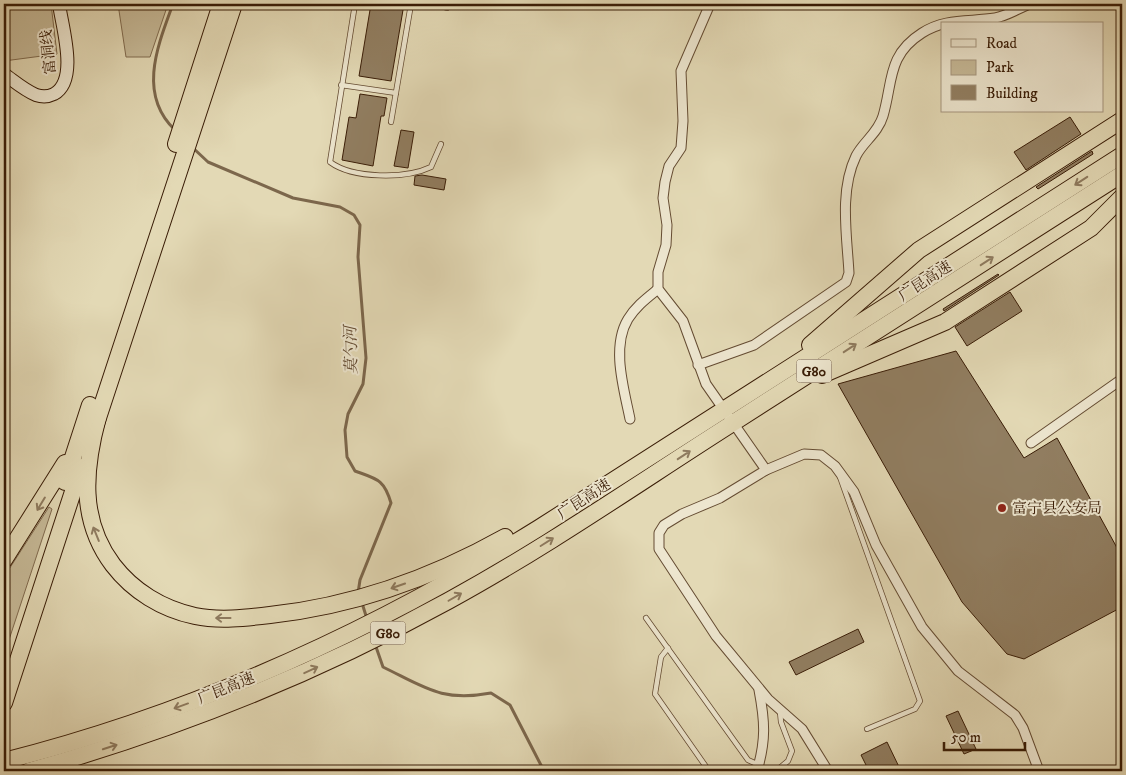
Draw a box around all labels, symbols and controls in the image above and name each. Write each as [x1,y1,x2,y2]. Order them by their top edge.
legend [941,22,1104,112]
street label: 富洞线 [37,29,60,75]
text: Road [986,34,1018,53]
text: Park [986,58,1015,77]
text: Building [986,84,1038,103]
one-way arrow [1075,176,1089,186]
one-way arrow [979,255,993,265]
street label: 广昆高速 [895,257,956,306]
water label: 莫勺河 [341,323,361,374]
one-way arrow [843,343,857,353]
road number: G80 [796,360,832,382]
one-way arrow [676,449,690,459]
street label: 广昆高速 [554,475,615,524]
one-way arrow [36,496,46,510]
place label: 富宁县公安局 [1012,499,1102,518]
marker: 富宁县公安局 [996,502,1008,514]
one-way arrow [91,527,100,542]
one-way arrow [539,537,553,547]
one-way arrow [391,582,406,591]
one-way arrow [448,591,462,601]
one-way arrow [216,613,232,623]
road number: G80 [370,622,406,644]
one-way arrow [303,665,318,675]
street label: 广昆高速 [195,668,258,709]
one-way arrow [174,702,189,711]
scale bar [944,720,1025,752]
text: 50 m [951,728,981,747]
one-way arrow [101,742,117,752]

